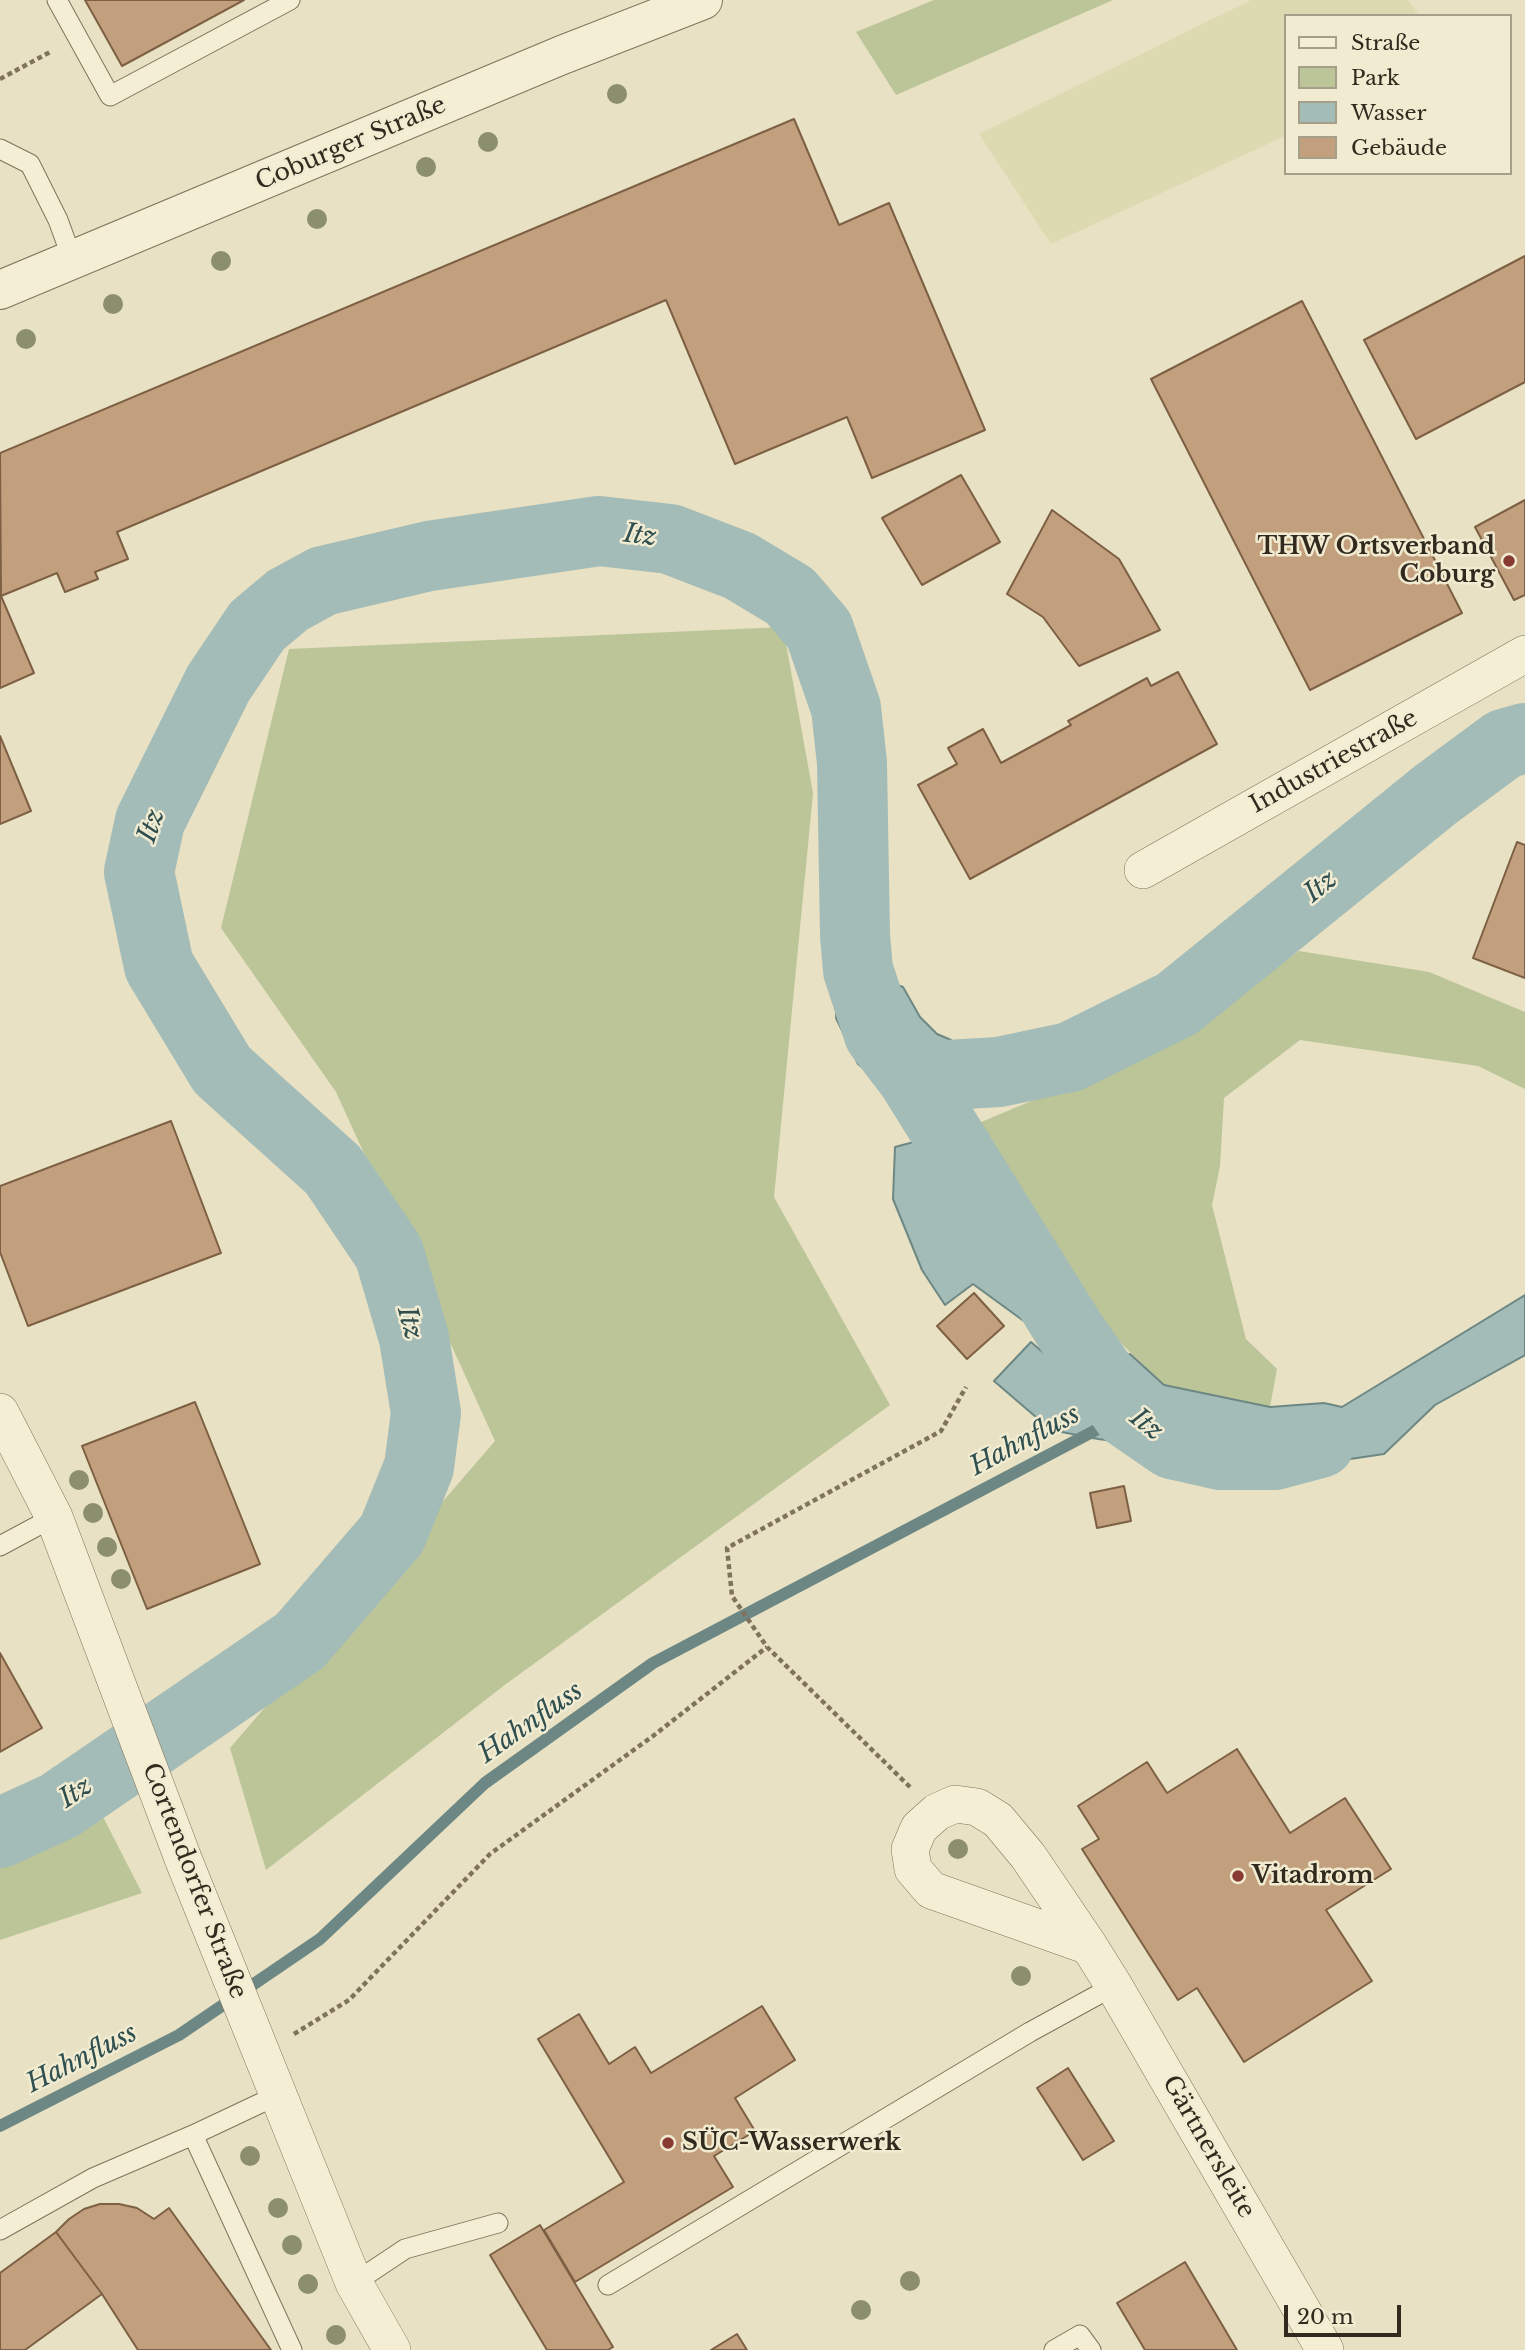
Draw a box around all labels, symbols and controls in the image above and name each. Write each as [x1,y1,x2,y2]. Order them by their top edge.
legend [1284,14,1511,175]
text: Straße [1351,30,1420,56]
text: Park [1351,65,1400,91]
street label: Coburger Straße [252,91,450,197]
text: Wasser [1351,100,1427,126]
text: Gebäude [1351,135,1447,161]
water label: Itz [622,519,658,553]
place label: THW Ortsverband Coburg [1257,533,1495,589]
marker: THW Ortsverband Coburg [1501,553,1517,569]
street label: Industriestraße [1245,704,1423,820]
water label: Itz [132,805,172,847]
water label: Itz [1298,864,1344,910]
water label: Itz [390,1303,428,1343]
water label: Hahnfluss [965,1399,1085,1483]
water label: Itz [1123,1403,1169,1447]
water label: Hahnfluss [473,1676,589,1770]
street label: Cortendorfer Straße [136,1759,252,2003]
water label: Itz [54,1771,98,1815]
place label: Vitadrom [1252,1862,1373,1890]
marker: Vitadrom [1230,1868,1246,1884]
water label: Hahnfluss [21,2018,143,2100]
street label: Gärtnersleite [1156,2071,1260,2223]
place label: SÜC-Wasserwerk [682,2129,901,2157]
marker: SÜC-Wasserwerk [660,2135,676,2151]
scale bar [1287,2290,1404,2334]
text: 20 m [1297,2304,1354,2330]

